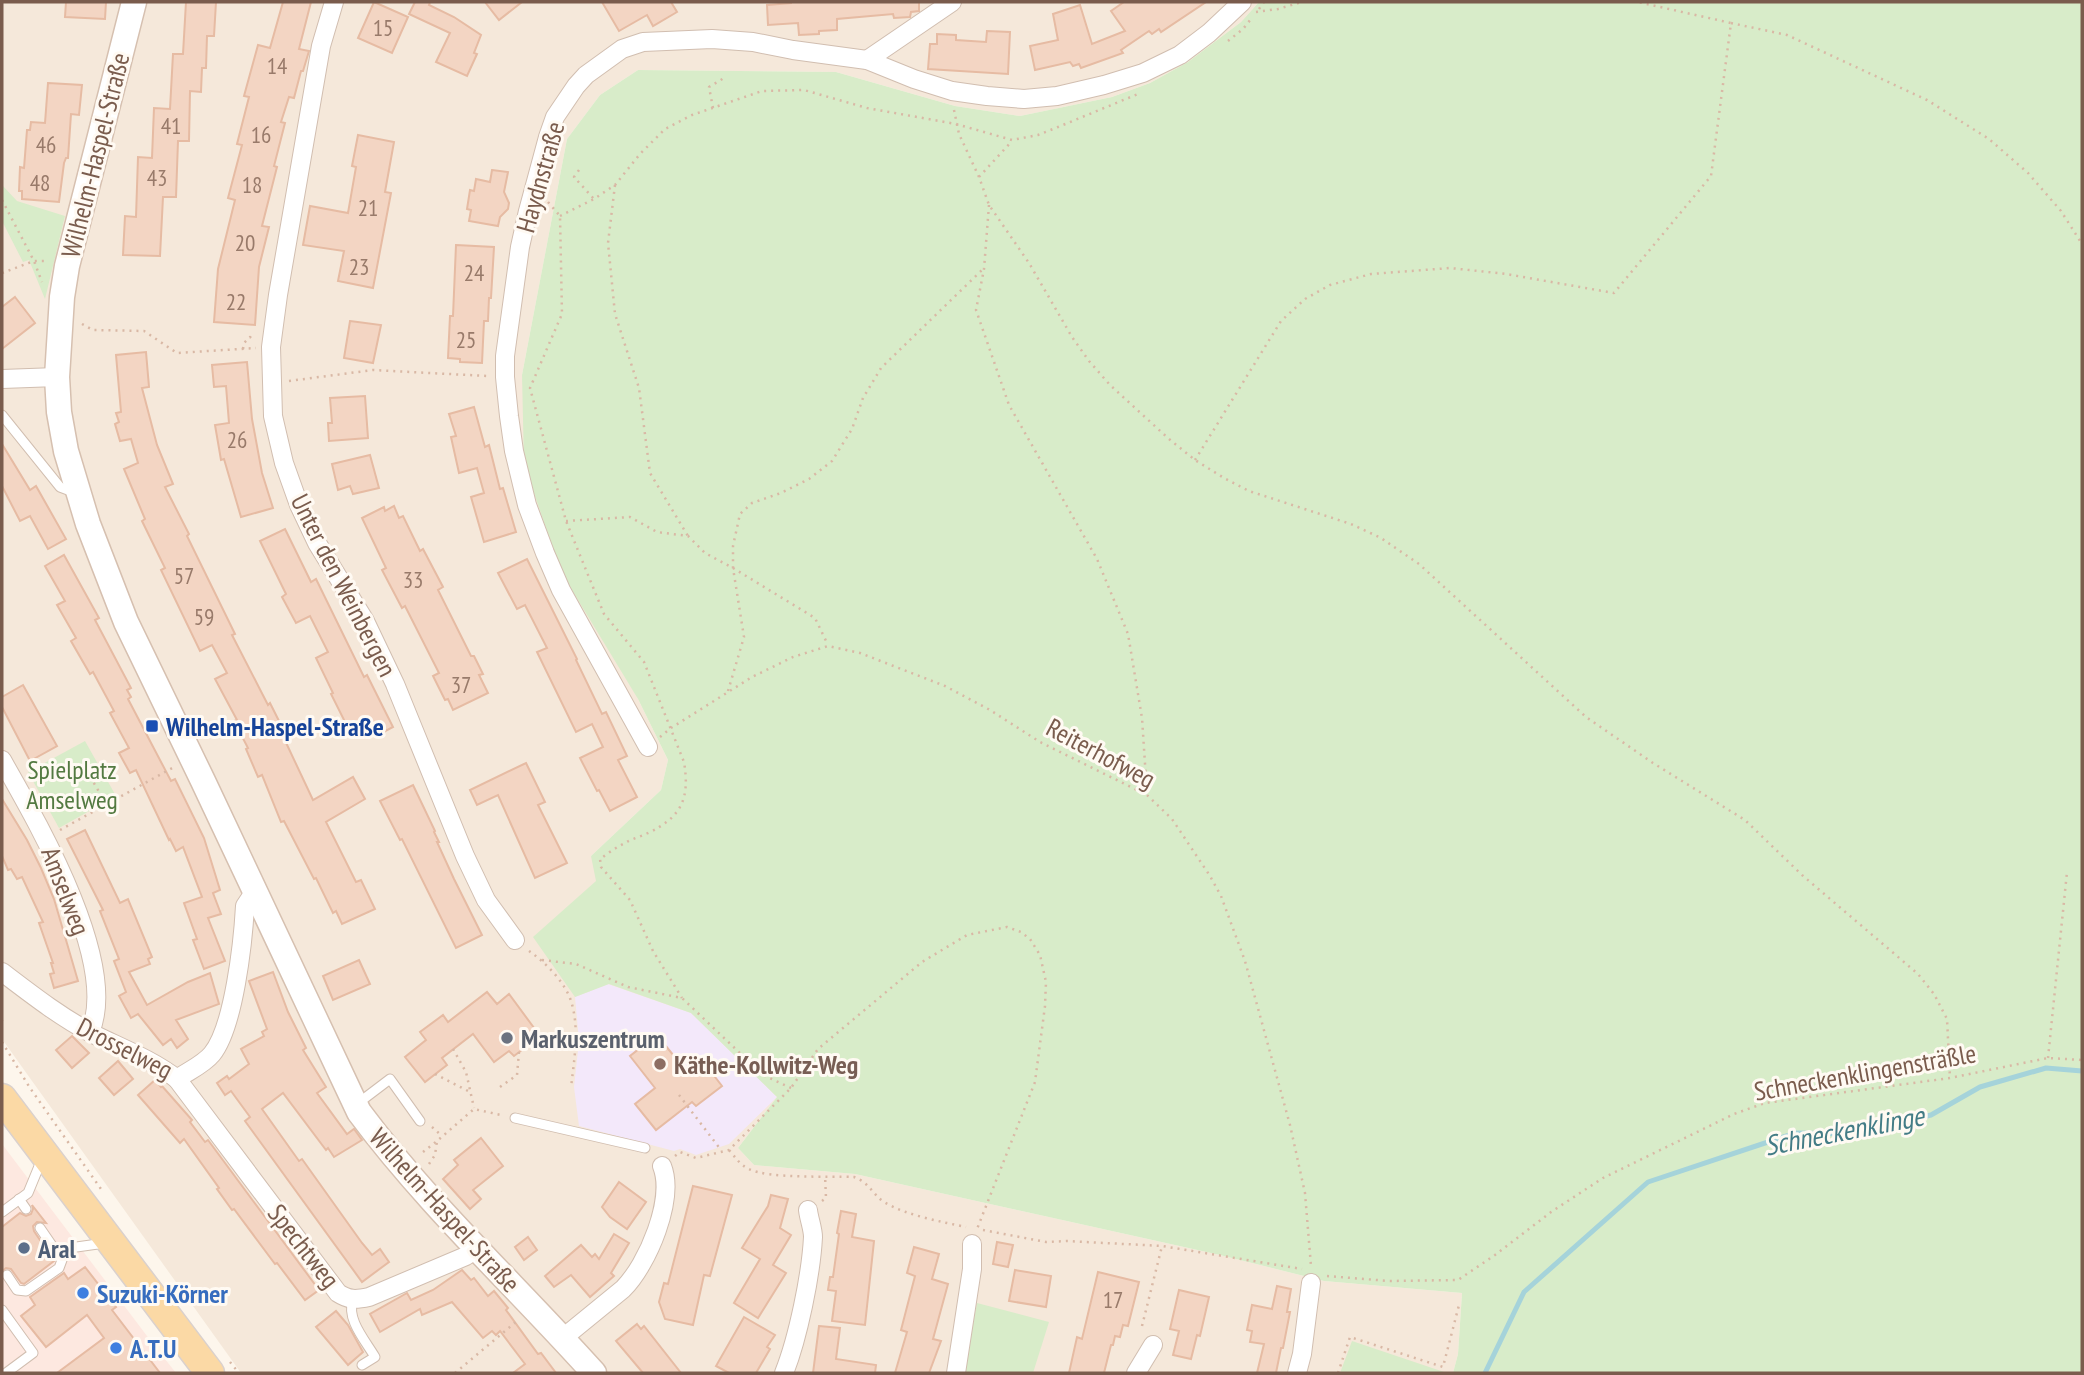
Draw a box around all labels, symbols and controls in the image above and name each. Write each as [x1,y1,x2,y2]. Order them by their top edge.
house number: 15 [373,13,393,42]
street label: Wilhelm-Haspel-Straße [54,49,136,261]
house number: 14 [267,51,287,80]
house number: 41 [161,111,181,140]
street label: Haydnstraße [508,118,572,236]
house number: 16 [251,120,271,149]
house number: 46 [36,130,56,159]
house number: 43 [147,163,167,192]
house number: 48 [30,168,50,197]
house number: 18 [242,170,262,199]
house number: 21 [358,193,378,222]
house number: 20 [235,228,255,257]
house number: 23 [349,252,369,281]
house number: 24 [464,258,484,287]
house number: 22 [226,287,246,316]
house number: 25 [456,325,476,354]
house number: 26 [227,425,247,454]
street label: Unter den Weinbergen [284,488,404,682]
house number: 57 [174,561,194,590]
house number: 33 [403,565,423,594]
house number: 59 [194,602,214,631]
house number: 37 [451,670,471,699]
place label: Wilhelm-Haspel-Straße [165,710,384,743]
street label: Reiterhofweg [1041,711,1161,795]
marker: Wilhelm-Haspel-Straße [144,718,160,734]
park label: Spielplatz Amselweg [26,753,118,816]
street label: Amselweg [34,842,98,940]
street label: Drosselweg [72,1010,178,1086]
place label: Markuszentrum [521,1022,665,1055]
marker: Markuszentrum [499,1030,515,1046]
street label: Schneckenklingensträßle [1752,1036,1978,1108]
place label: Käthe-Kollwitz-Weg [674,1048,858,1081]
marker: Käthe-Kollwitz-Weg [652,1056,668,1072]
water label: Schneckenklinge [1761,1096,1929,1164]
street label: Wilhelm-Haspel-Straße [363,1121,527,1299]
street label: Spechtweg [261,1197,347,1295]
place label: Aral [37,1232,76,1265]
marker: Aral [16,1240,32,1256]
place label: Suzuki-Körner [97,1277,228,1310]
marker: Suzuki-Körner [75,1285,91,1301]
house number: 17 [1103,1285,1123,1314]
place label: A.T.U [129,1332,176,1365]
marker: A.T.U [108,1340,124,1356]

